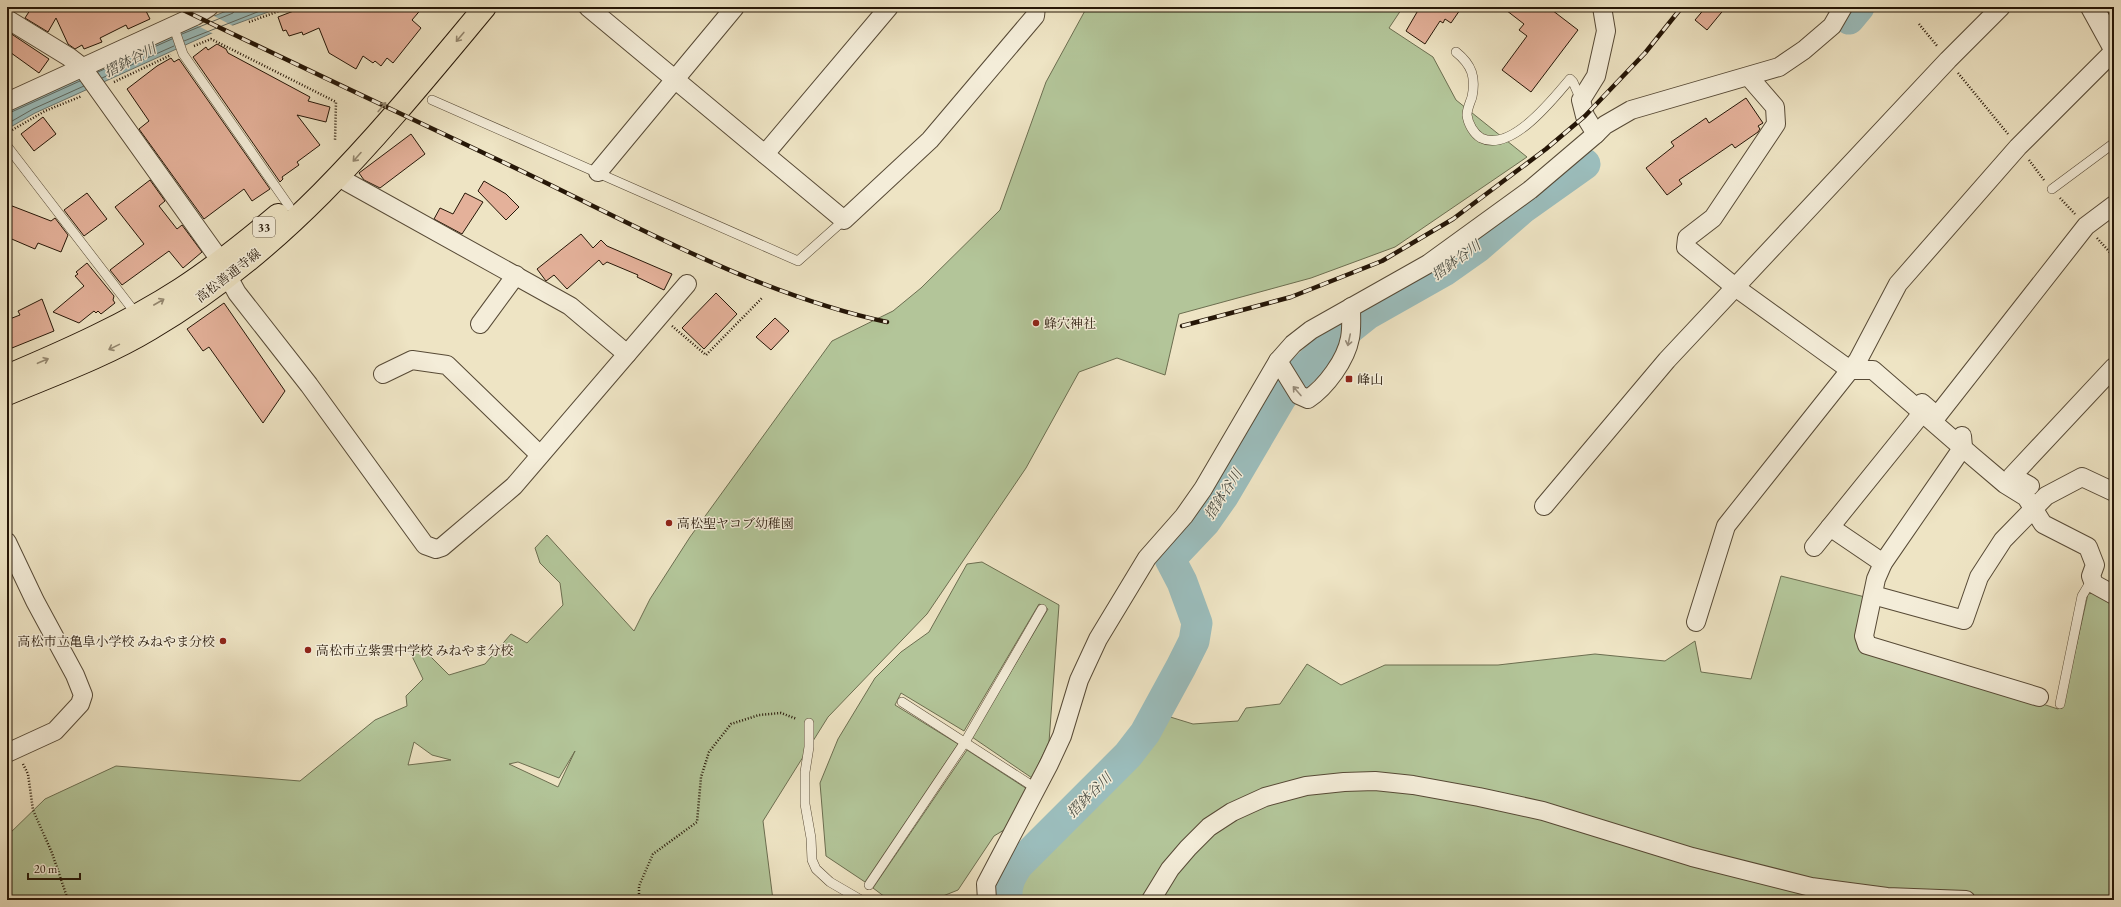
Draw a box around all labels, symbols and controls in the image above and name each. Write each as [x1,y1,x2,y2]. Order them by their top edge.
one-way arrow [456,32,465,42]
water label: 摺鉢谷川 [101,38,161,81]
one-way arrow [377,102,386,112]
one-way arrow [353,151,362,161]
road number: 33 [253,217,275,237]
water label: 摺鉢谷川 [1428,235,1486,284]
street label: 高松善通寺線 [192,245,264,306]
one-way arrow [153,298,165,306]
place label: 蜂穴神社 [1044,315,1096,332]
marker: 蜂穴神社 [1031,318,1041,328]
one-way arrow [1344,334,1352,347]
one-way arrow [108,344,120,351]
one-way arrow [36,357,48,364]
place label: 峰山 [1357,371,1383,388]
marker: 峰山 [1344,374,1354,384]
one-way arrow [1293,386,1302,396]
water label: 摺鉢谷川 [1200,464,1247,522]
place label: 高松聖ヤコブ幼稚園 [677,515,794,532]
marker: 高松聖ヤコブ幼稚園 [664,518,674,528]
place label: 高松市立亀阜小学校 みねやま分校 [17,633,215,650]
marker: 高松市立亀阜小学校 みねやま分校 [218,636,228,646]
place label: 高松市立紫雲中学校 みねやま分校 [316,642,514,659]
marker: 高松市立紫雲中学校 みねやま分校 [303,645,313,655]
water label: 摺鉢谷川 [1063,767,1117,821]
scale bar [28,855,80,881]
text: 20 m [34,861,58,877]

